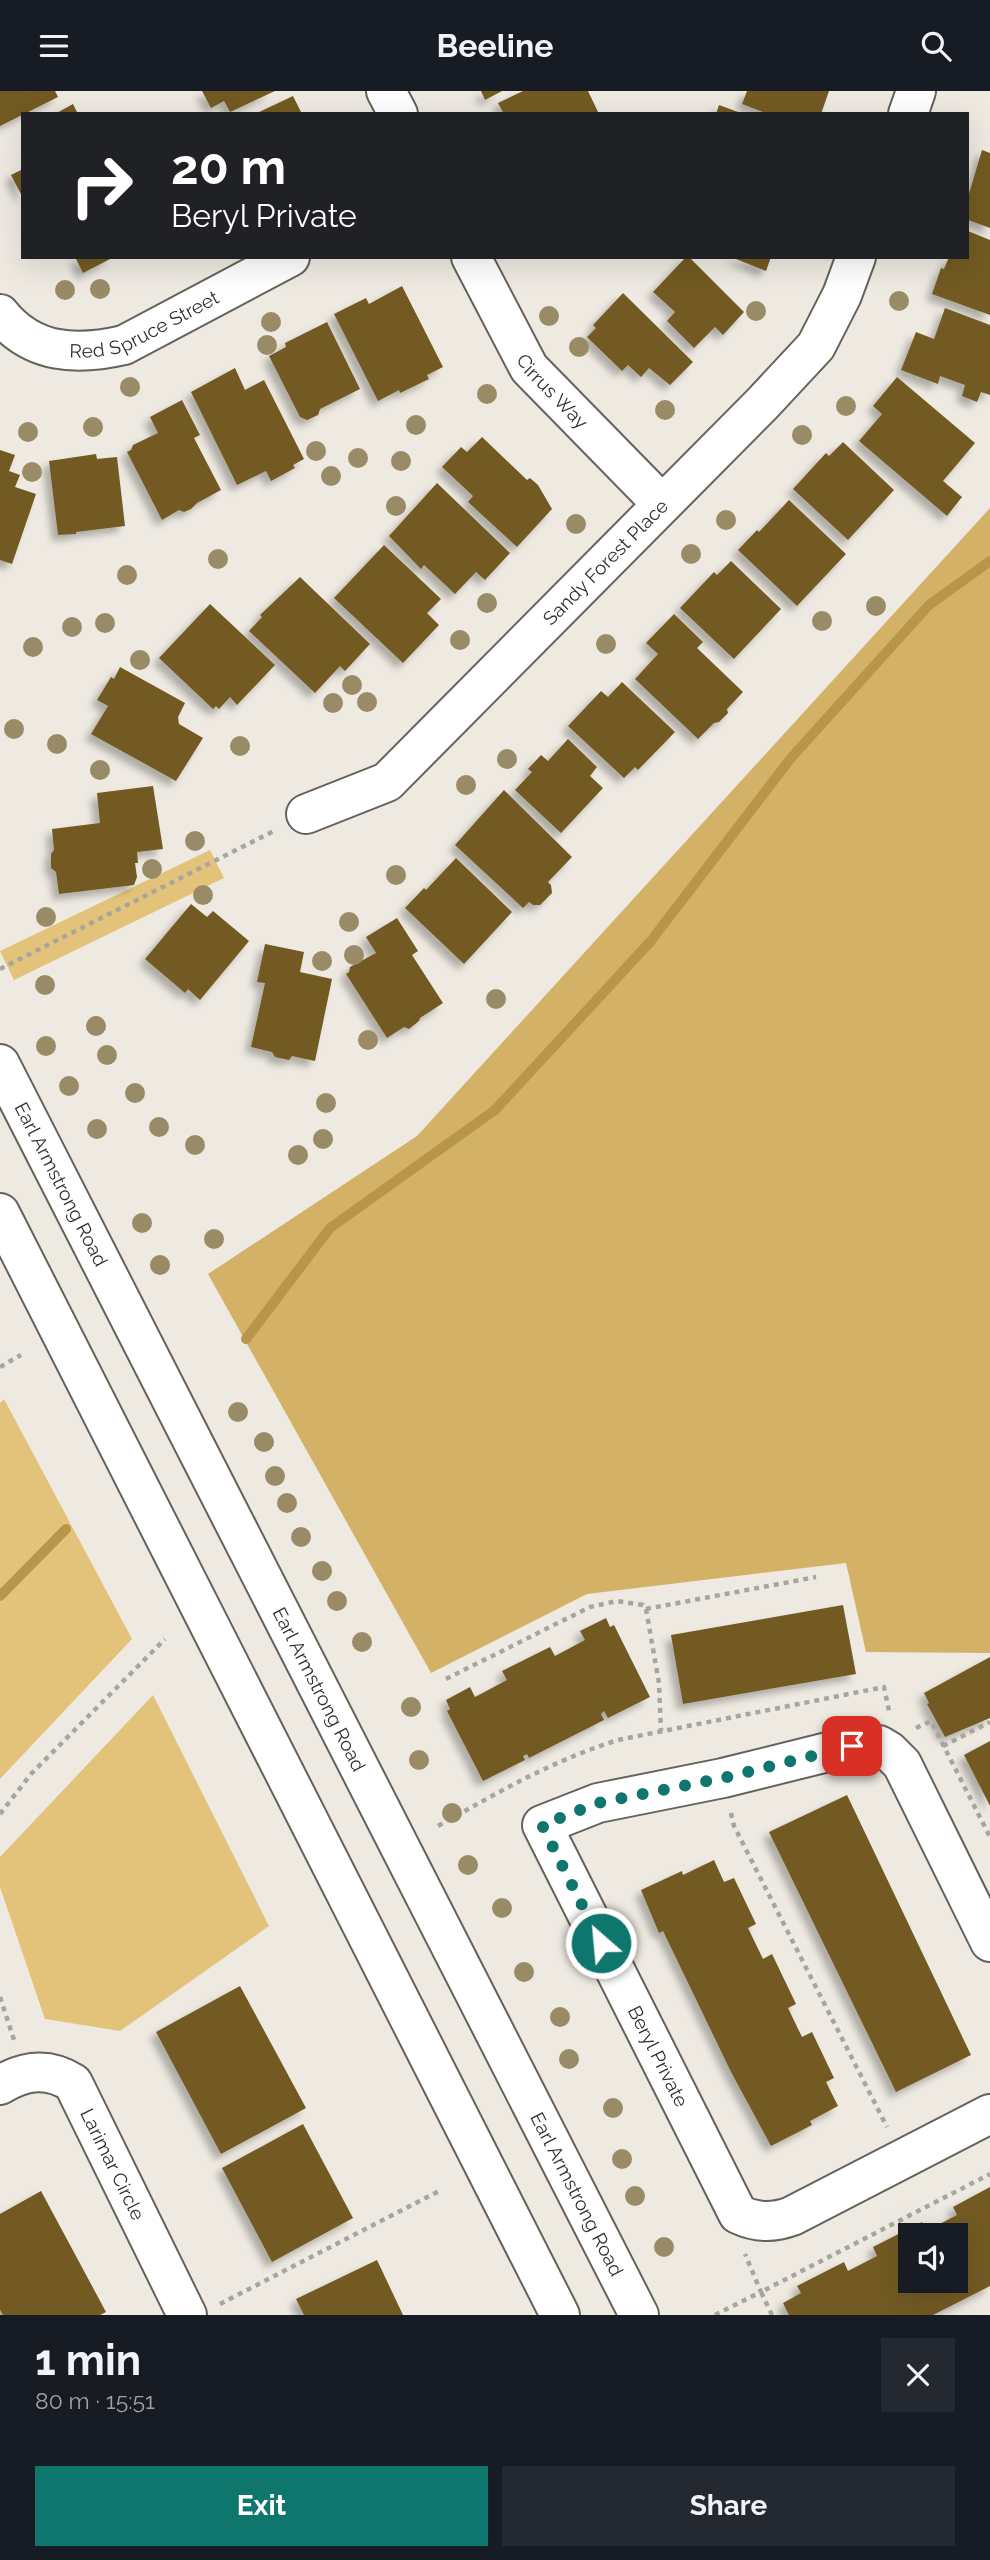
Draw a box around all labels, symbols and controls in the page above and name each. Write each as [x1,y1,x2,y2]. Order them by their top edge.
icon: menu [35,27,73,65]
text: Beeline [437,27,553,64]
icon: search [917,27,955,65]
text: 20 m [171,138,286,195]
icon: right [56,140,147,231]
text: Beryl Private [171,197,357,234]
street label: Red Spruce Street [69,286,223,362]
street label: Cirrus Way [513,350,593,433]
street label: Sandy Forest Place [538,495,672,629]
street label: Earl Armstrong Road [10,1099,112,1270]
street label: Earl Armstrong Road [268,1604,370,1775]
pin [822,1716,882,1776]
icon: arrive [833,1727,871,1765]
position arrow [564,1906,638,1980]
street label: Beryl Private [624,2002,693,2110]
street label: Larimar Circle [76,2105,150,2224]
street label: Earl Armstrong Road [526,2109,628,2280]
map controls [898,2223,968,2293]
button: sound [898,2223,968,2293]
text: 1 min [35,2336,141,2385]
button: close [881,2338,955,2412]
text: 80 m · 15:51 [35,2387,155,2414]
button: Exit [35,2466,488,2546]
button: Share [502,2466,955,2546]

